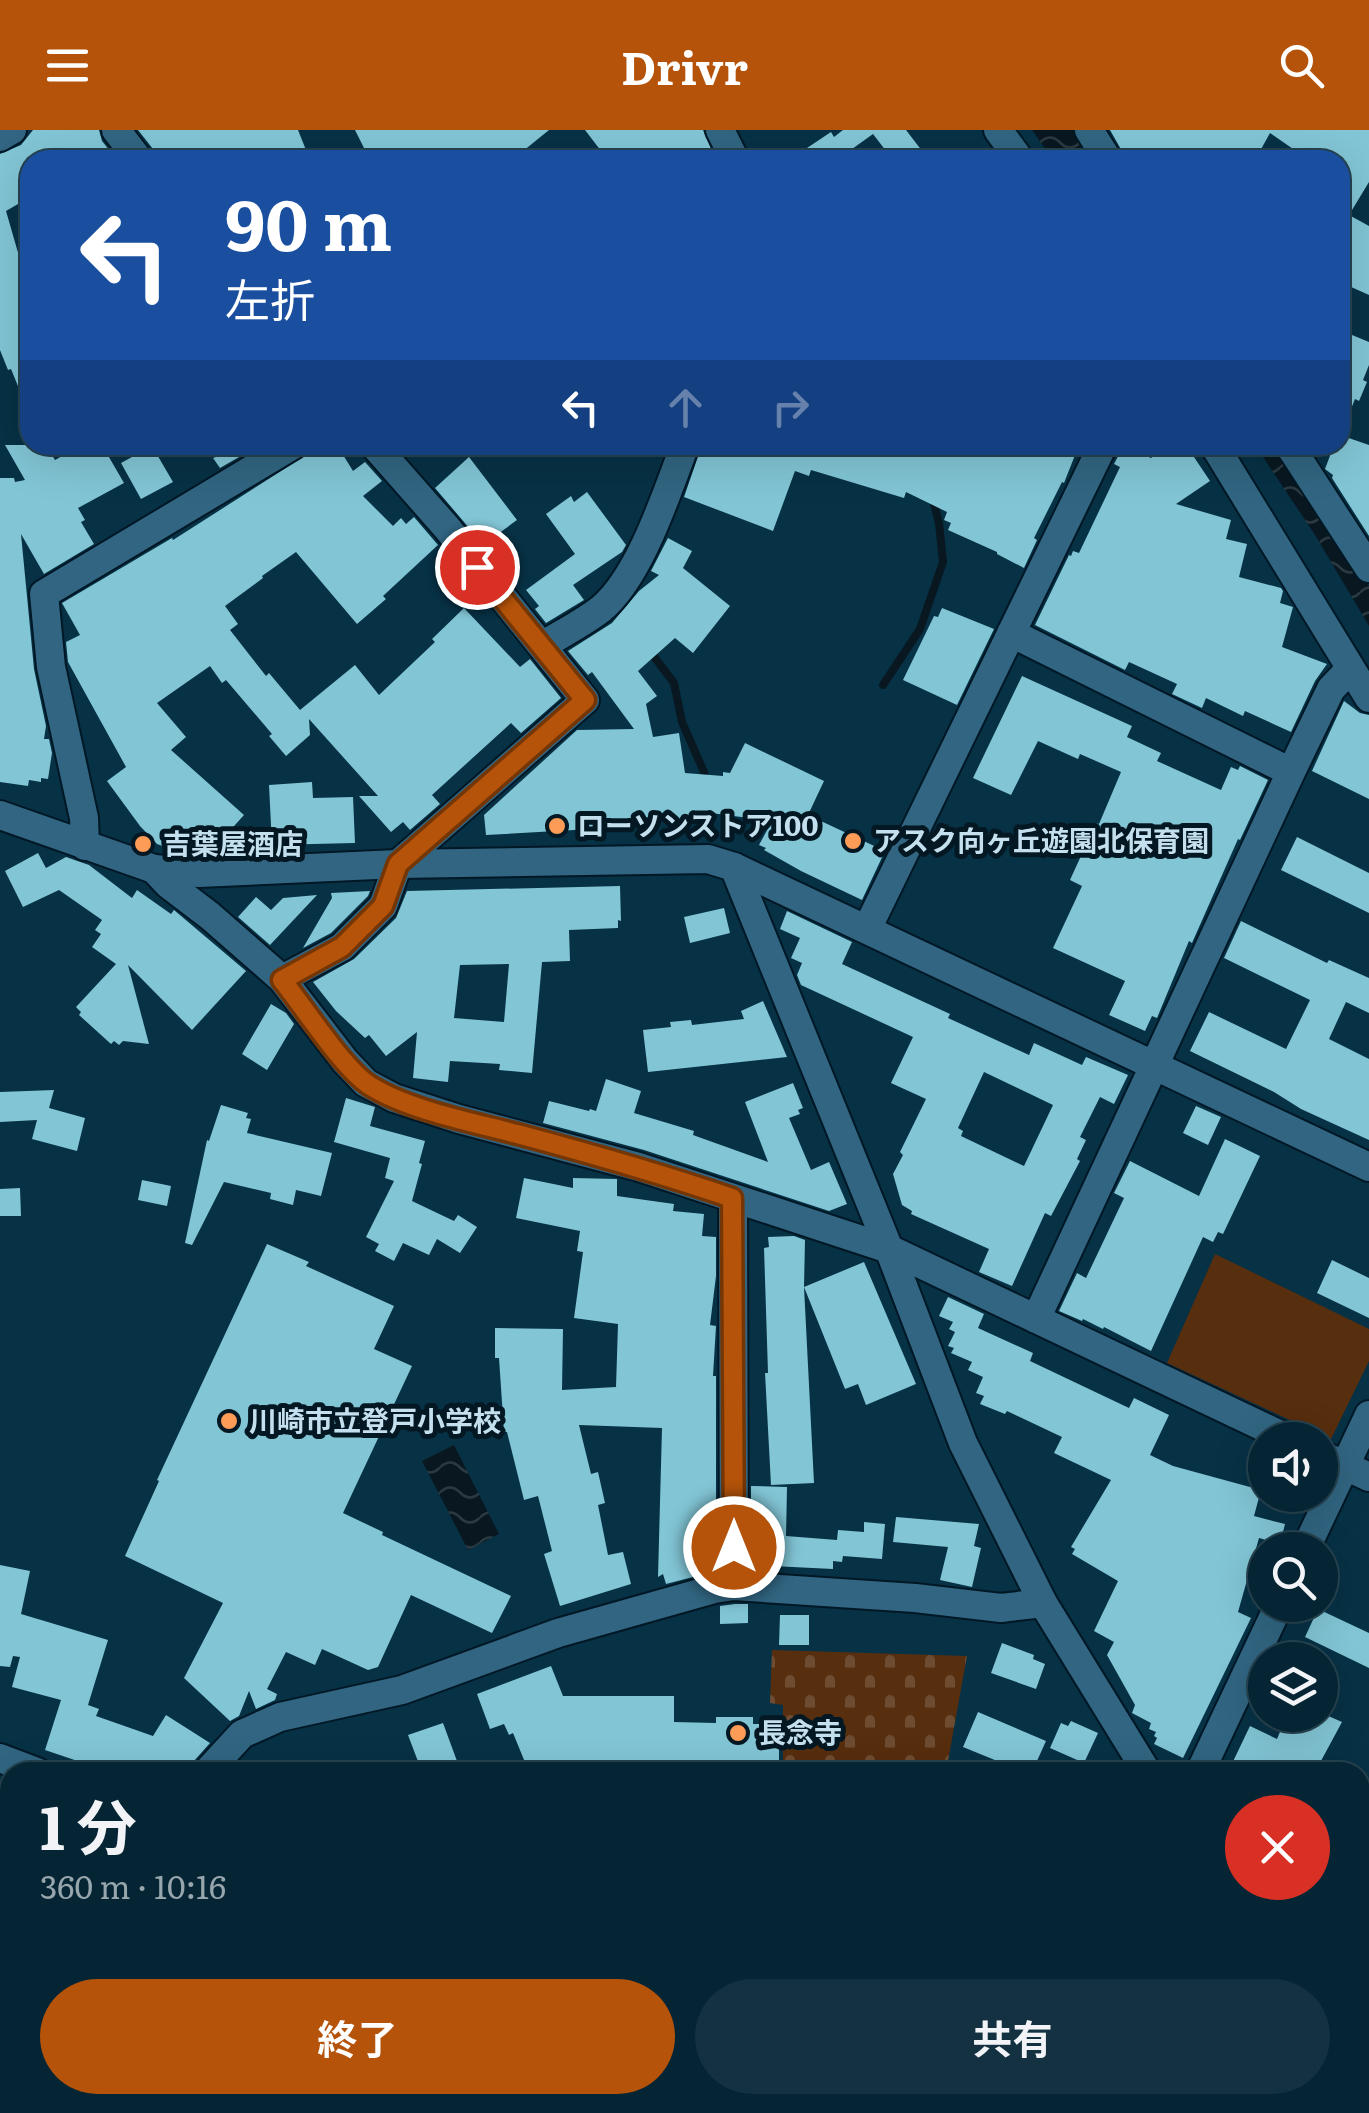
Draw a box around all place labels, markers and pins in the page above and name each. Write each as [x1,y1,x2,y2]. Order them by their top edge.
pin [435,525,520,610]
place label: ローソンストア100 [577,803,819,845]
marker: ローソンストア100 [546,815,568,837]
place label: アスク向ヶ丘遊園北保育園 [873,818,1209,860]
place label: 吉葉屋酒店 [163,821,303,863]
marker: アスク向ヶ丘遊園北保育園 [842,830,864,852]
marker: 吉葉屋酒店 [132,833,154,855]
place label: 川崎市立登戸小学校 [249,1398,501,1440]
marker: 川崎市立登戸小学校 [218,1410,240,1432]
place label: 長念寺 [758,1710,842,1752]
marker: 長念寺 [727,1722,749,1744]

